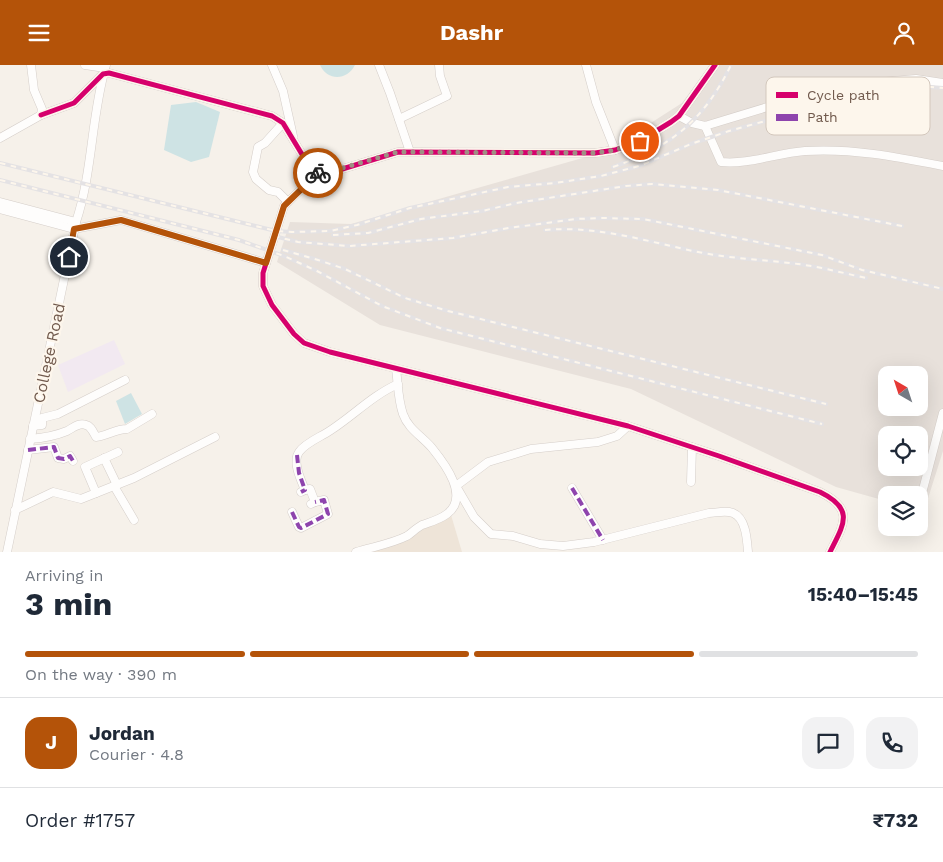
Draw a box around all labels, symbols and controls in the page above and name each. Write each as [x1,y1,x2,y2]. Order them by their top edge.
icon: menu [25,19,53,47]
icon: person [890,19,918,47]
text: Dashr [440,20,503,45]
legend [766,77,930,135]
text: Cycle path [807,87,880,103]
text: Path [807,109,838,125]
pin [619,120,661,162]
icon: bag [626,127,654,155]
courier [293,148,343,198]
icon: bike [304,159,332,187]
pin [48,236,90,278]
icon: home [55,243,83,271]
street label: College Road [29,301,69,405]
north arrow [878,366,928,416]
map controls [878,366,928,536]
button: locate [878,426,928,476]
button: layers [878,486,928,536]
text: Arriving in [25,566,103,585]
text: 15:40–15:45 [808,583,918,606]
text: 3 min [25,585,112,623]
text: On the way · 390 m [25,665,177,684]
button: chat [802,717,854,769]
button: phone [866,717,918,769]
text: Jordan [89,722,155,745]
text: J [45,731,57,754]
text: Courier · 4.8 [89,745,184,764]
text: Order #1757 [25,809,135,832]
text: ₹732 [872,809,918,832]

